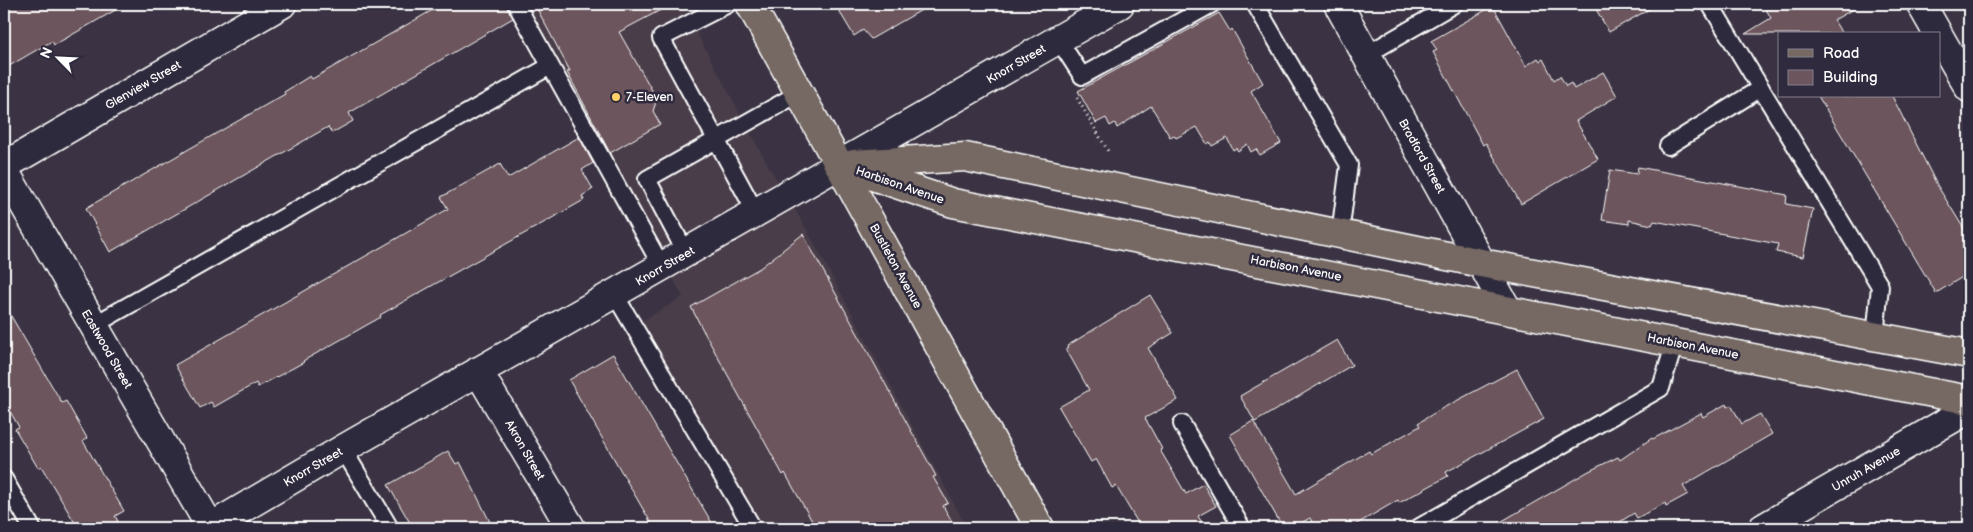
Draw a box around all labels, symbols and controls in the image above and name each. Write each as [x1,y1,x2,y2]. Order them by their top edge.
north arrow [32,32,82,82]
legend [1778,32,1940,98]
street label: Knorr Street [984,41,1049,87]
text: Road [1823,44,1859,63]
text: N [37,45,56,61]
street label: Glenview Street [103,57,184,113]
text: Building [1823,68,1878,87]
place label: 7-Eleven [626,90,674,105]
marker: 7-Eleven [610,91,622,103]
street label: Bradford Street [1395,116,1448,196]
street label: Harbison Avenue [854,163,946,208]
street label: Bustleton Avenue [866,221,925,311]
street label: Knorr Street [633,243,698,289]
street label: Harbison Avenue [1249,252,1343,285]
street label: Eastwood Street [78,307,135,392]
street label: Harbison Avenue [1646,330,1740,363]
street label: Akron Street [501,418,548,483]
street label: Knorr Street [281,444,346,490]
street label: Unruh Avenue [1829,444,1903,495]

